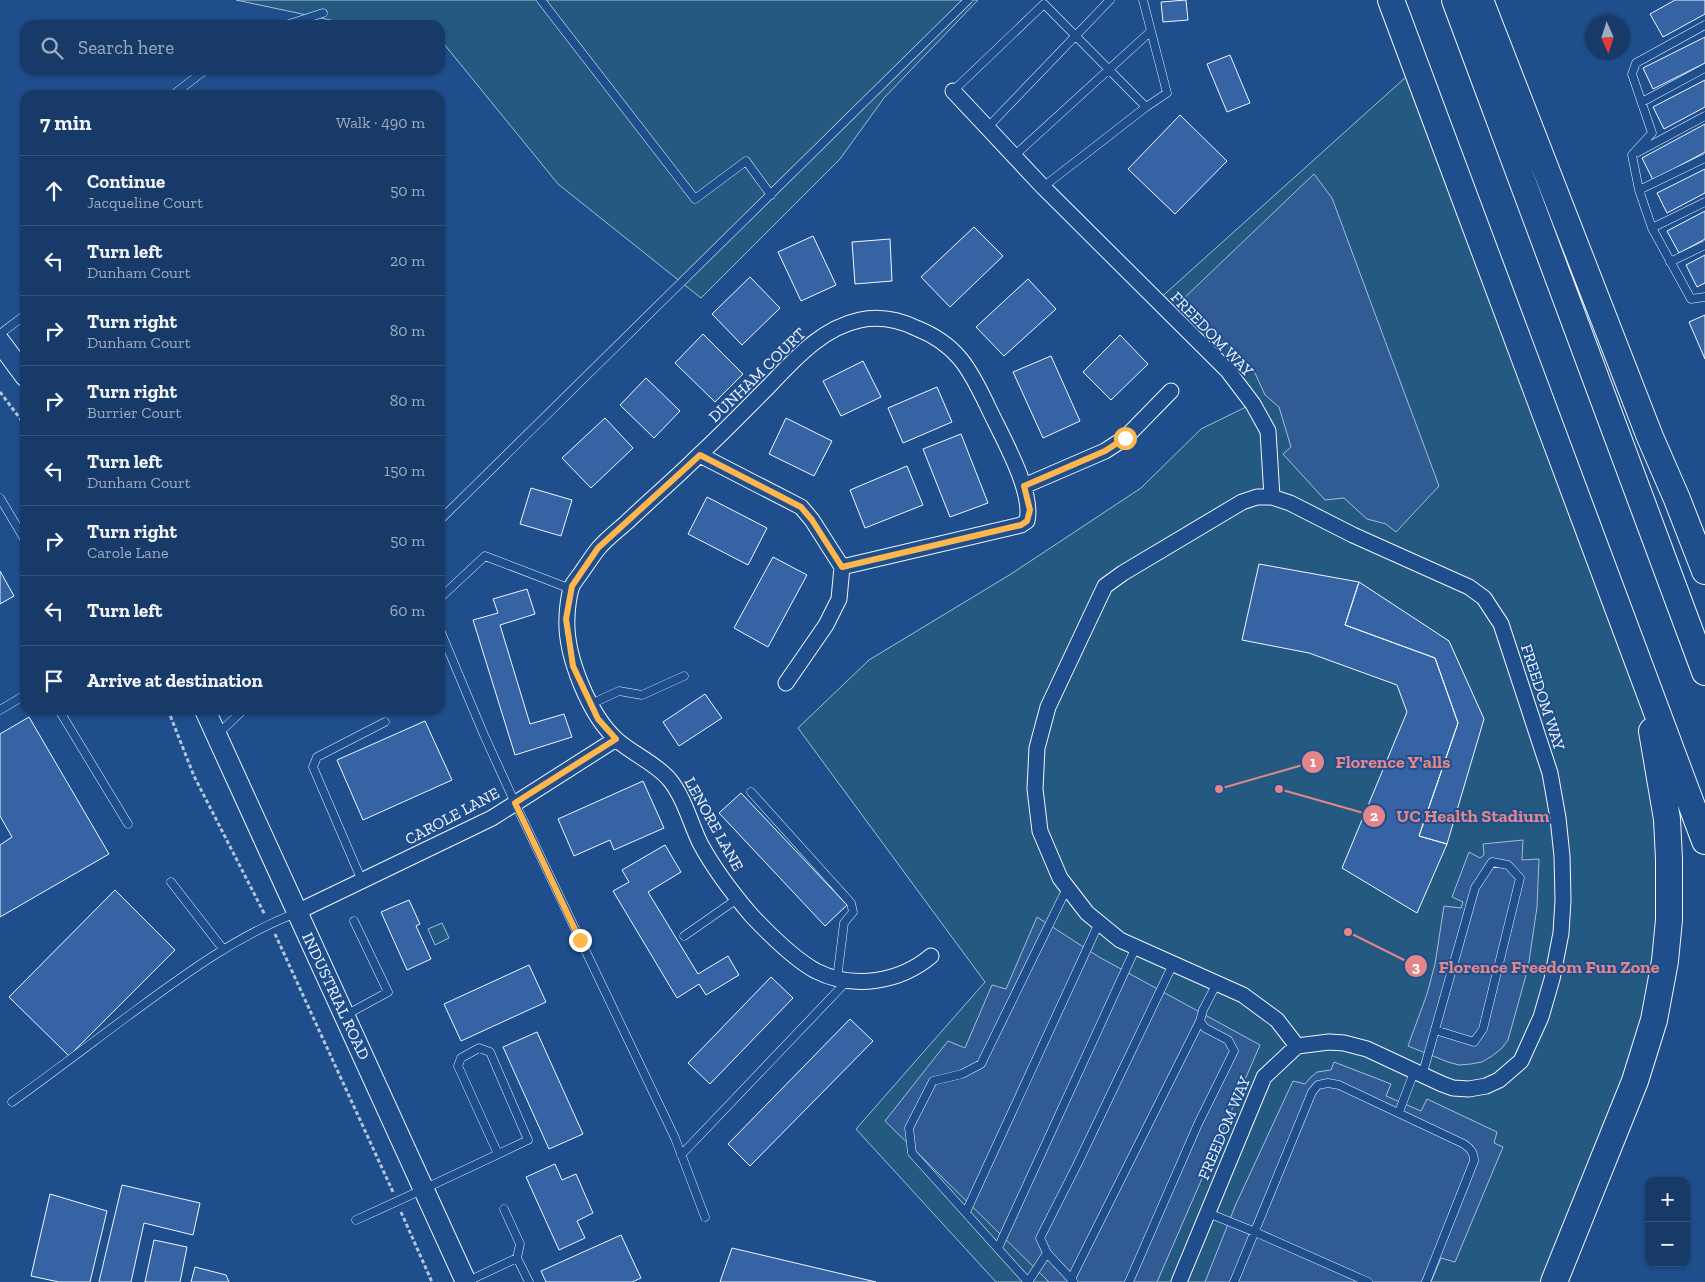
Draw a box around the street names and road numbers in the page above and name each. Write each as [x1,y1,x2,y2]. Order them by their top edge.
street label: FREEDOM WAY [1167,288,1257,380]
street label: DUNHAM COURT [704,324,810,426]
street label: FREEDOM WAY [1517,641,1569,753]
street label: LENORE LANE [680,774,748,874]
street label: CAROLE LANE [402,783,502,849]
street label: INDUSTRIAL ROAD [298,929,374,1063]
street label: FREEDOM WAY [1194,1073,1254,1183]

